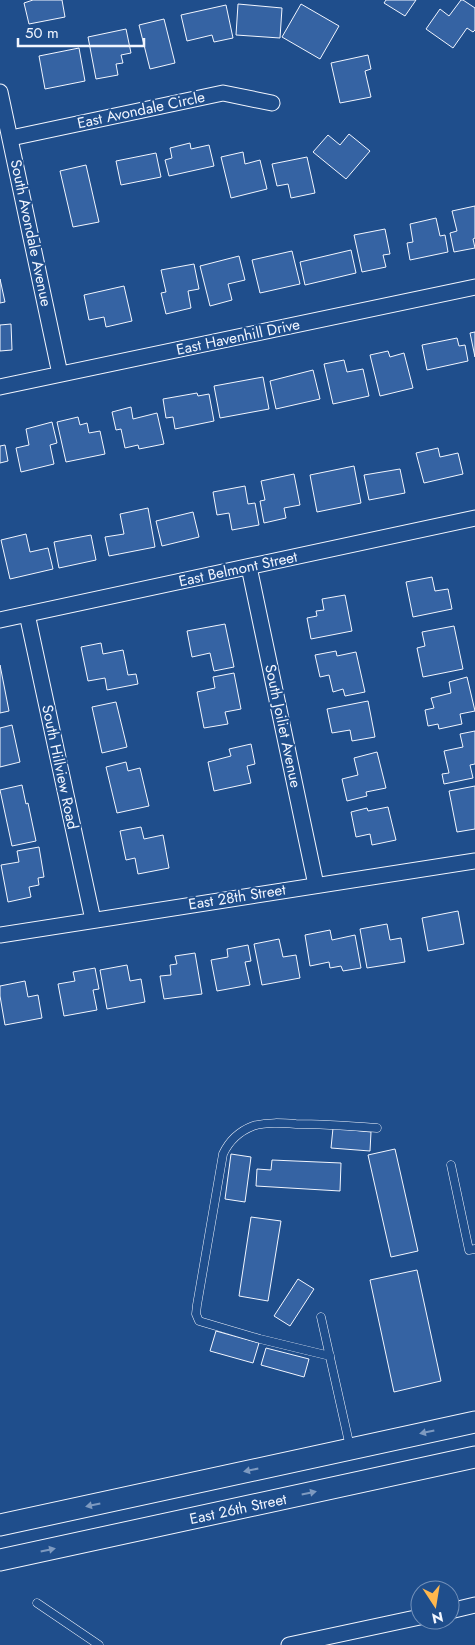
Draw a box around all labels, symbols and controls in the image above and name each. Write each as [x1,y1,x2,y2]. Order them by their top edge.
scale bar [18,15,144,47]
text: 50 m [25,22,59,44]
street label: East Avondale Circle [75,86,207,134]
street label: South Avondale Avenue [5,157,57,309]
street label: East Havenhill Drive [174,313,302,361]
street label: East Belmont Street [177,546,300,592]
street label: South Joiliet Avenue [259,662,307,790]
street label: South Hillview Road [36,703,84,831]
street label: East 28th Street [187,878,288,916]
one-way arrow [420,1428,435,1436]
one-way arrow [244,1466,259,1474]
street label: East 26th Street [188,1488,289,1530]
one-way arrow [301,1489,317,1497]
one-way arrow [84,1501,100,1509]
one-way arrow [40,1546,55,1554]
north arrow [410,1580,460,1630]
text: N [430,1607,445,1629]

